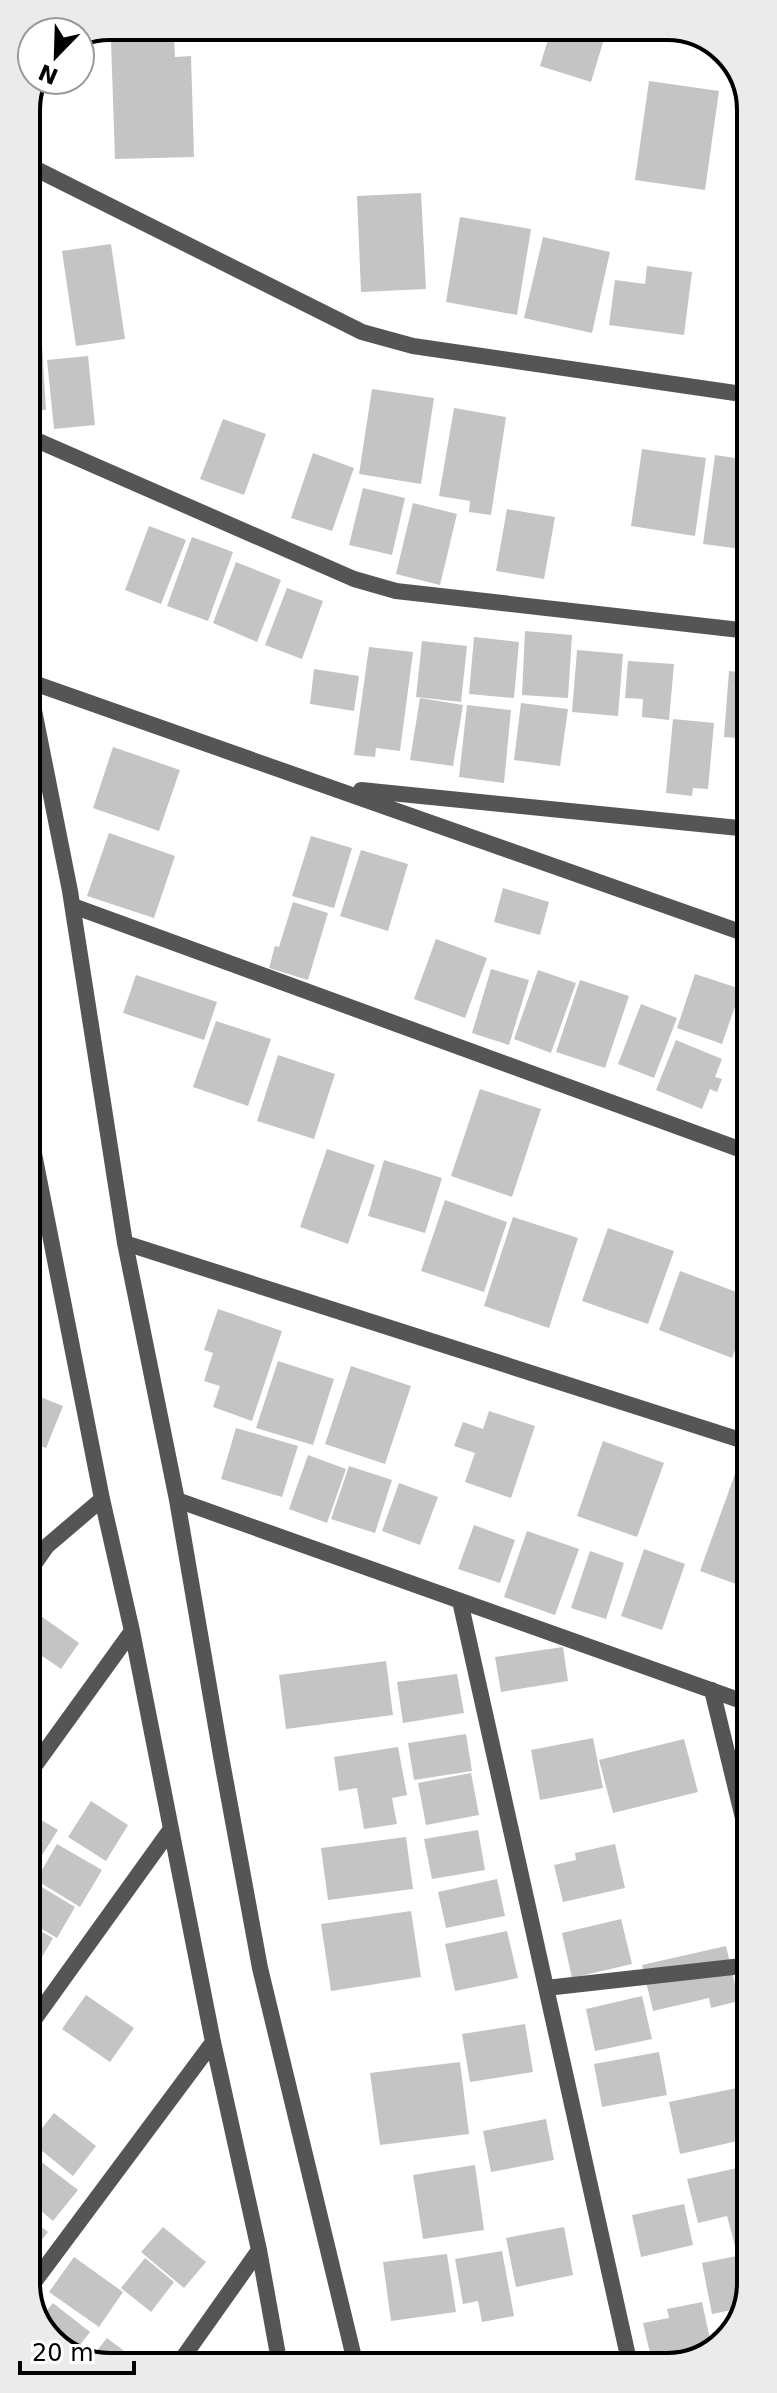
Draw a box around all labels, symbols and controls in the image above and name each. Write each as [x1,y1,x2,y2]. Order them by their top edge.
north arrow [16,16,96,96]
text: N [35,59,62,89]
scale bar [20,2325,134,2375]
text: 20 m [32,2339,94,2367]

